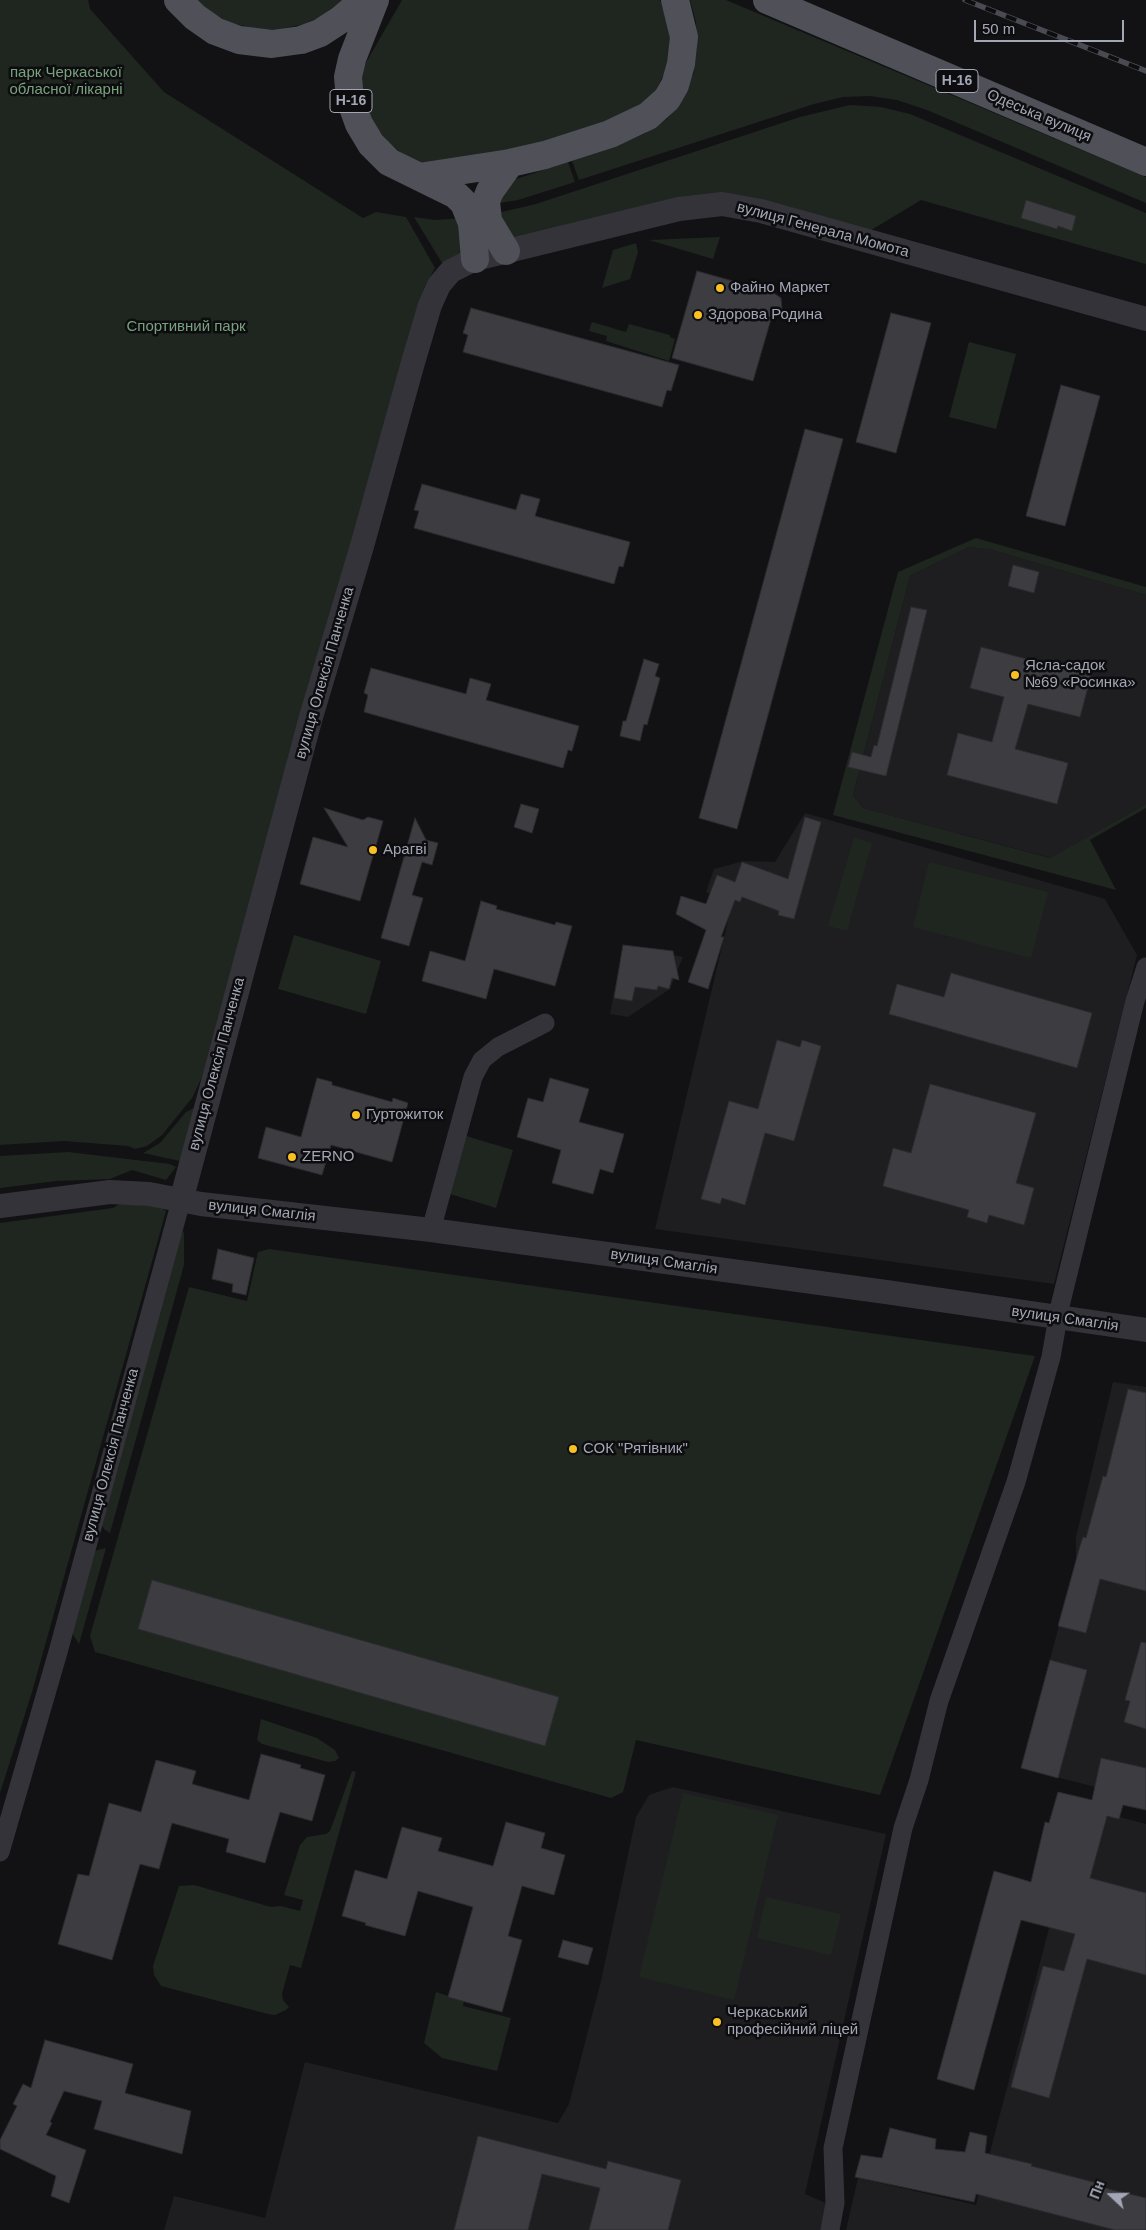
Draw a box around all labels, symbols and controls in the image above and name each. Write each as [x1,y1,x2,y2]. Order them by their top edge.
scale bar [976,10,1126,42]
text: 50 m [982,20,1015,37]
park label: парк Черкаської обласної лікарні [9,64,123,99]
road number: Н-16 [936,70,978,92]
street label: Одеська вулиця [984,86,1094,146]
road number: Н-16 [330,90,372,112]
street label: вулиця Генерала Момота [735,198,911,262]
place label: Файно Маркет [730,279,830,297]
marker: Файно Маркет [714,282,726,294]
place label: Здорова Родина [708,306,822,324]
marker: Здорова Родина [692,309,704,321]
park label: Спортивний парк [126,318,246,336]
street label: вулиця Олексія Панченка [292,585,358,761]
place label: Ясла-садок №69 «Росинка» [1025,657,1136,692]
marker: Ясла-садок №69 «Росинка» [1009,669,1021,681]
place label: Арагві [383,841,426,859]
marker: Арагві [367,844,379,856]
street label: вулиця Олексія Панченка [185,976,249,1152]
place label: Гуртожиток [366,1106,443,1124]
marker: Гуртожиток [350,1109,362,1121]
place label: ZERNO [302,1148,354,1166]
marker: ZERNO [286,1151,298,1163]
street label: вулиця Смаглія [208,1196,316,1226]
street label: вулиця Смаглія [609,1246,719,1278]
street label: вулиця Смаглія [1010,1303,1120,1335]
street label: вулиця Олексія Панченка [79,1367,143,1543]
place label: СОК "Рятівник" [583,1440,688,1458]
marker: СОК "Рятівник" [567,1443,579,1455]
place label: Черкаський професійний ліцей [727,2004,858,2039]
marker: Черкаський професійний ліцей [711,2016,723,2028]
north arrow [1086,2170,1136,2220]
text: Пн [1086,2178,1108,2201]

